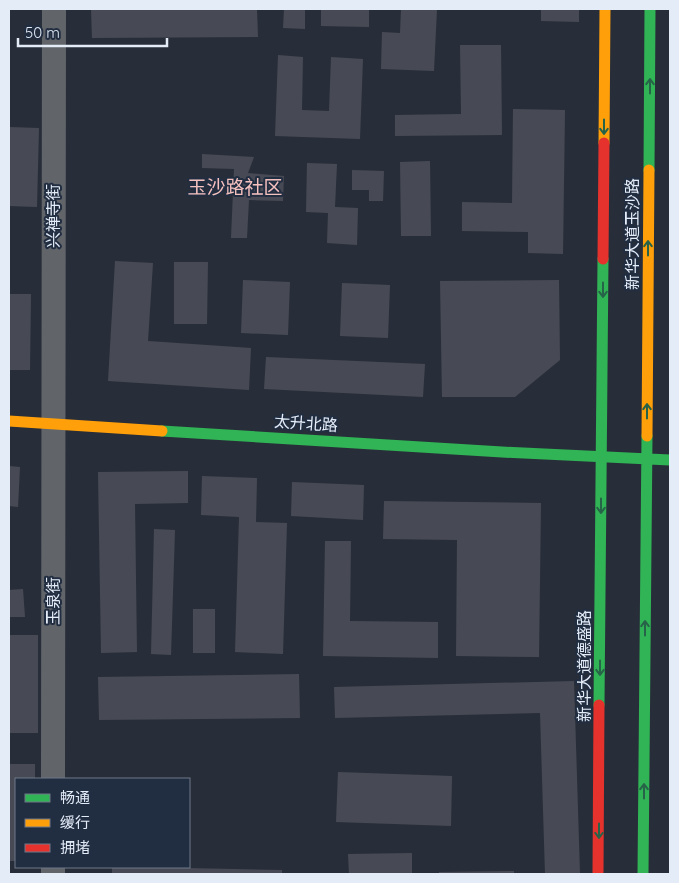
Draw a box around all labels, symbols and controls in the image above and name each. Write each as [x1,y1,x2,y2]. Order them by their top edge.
scale bar [18,15,166,47]
text: 50 m [25,23,60,42]
one-way arrow [645,78,655,94]
one-way arrow [599,119,609,135]
district label: 玉沙路社区 [187,175,283,199]
street label: 新华大道玉沙路 [622,178,642,290]
street label: 兴禅寺街 [43,184,63,248]
one-way arrow [643,240,653,256]
one-way arrow [598,282,608,298]
one-way arrow [642,403,652,419]
street label: 太升北路 [273,411,339,435]
one-way arrow [596,498,606,514]
street label: 玉泉街 [43,577,63,625]
street label: 新华大道德盛路 [574,610,594,722]
one-way arrow [640,620,650,636]
one-way arrow [595,660,605,676]
legend [15,778,190,868]
one-way arrow [639,783,649,799]
text: 畅通 [60,788,90,807]
text: 缓行 [60,813,90,832]
one-way arrow [594,823,603,839]
text: 拥堵 [60,838,90,857]

